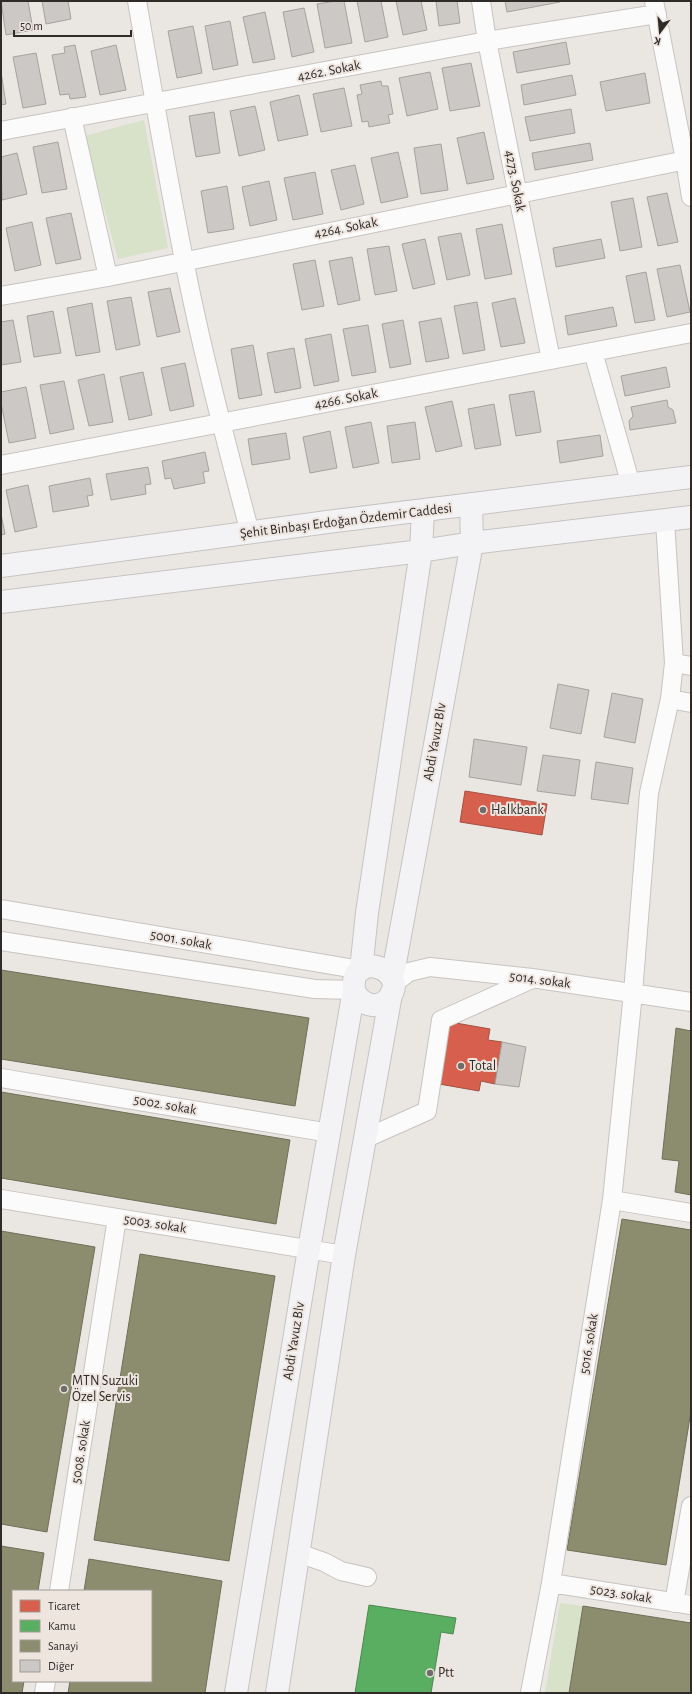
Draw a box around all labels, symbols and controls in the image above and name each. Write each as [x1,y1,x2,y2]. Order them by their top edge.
scale bar [14,12,131,38]
north arrow [640,12,680,52]
text: 50 m [20,20,43,32]
text: K [652,35,662,47]
street label: 4262. Sokak [296,58,362,84]
street label: 4273. Sokak [502,149,528,214]
street label: 4264. Sokak [313,215,379,241]
street label: 4266. Sokak [313,386,379,412]
street label: Şehit Binbaşı Erdoğan Özdemir Caddesi [239,498,453,541]
street label: Abdi Yavuz Blv [421,702,449,782]
place label: Halkbank [491,803,544,817]
marker: Halkbank [478,805,488,815]
street label: 5001. sokak [149,928,213,952]
street label: 5014. sokak [509,969,572,991]
place label: Total [469,1059,496,1073]
marker: Total [456,1061,466,1071]
street label: 5002. sokak [132,1093,198,1118]
street label: 5003. sokak [123,1212,188,1236]
street label: Abdi Yavuz Blv [281,1301,307,1381]
street label: 5016. sokak [577,1312,601,1375]
place label: MTN Suzuki Özel Servis [72,1374,138,1404]
marker: MTN Suzuki Özel Servis [59,1384,69,1394]
street label: 5008. sokak [69,1419,93,1485]
street label: 5023. sokak [589,1582,653,1606]
legend [12,1590,152,1682]
text: Ticaret [48,1600,80,1612]
text: Kamu [48,1620,76,1632]
text: Sanayi [48,1640,78,1653]
text: Diğer [48,1660,74,1672]
place label: Ptt [438,1666,455,1680]
marker: Ptt [425,1668,435,1678]

